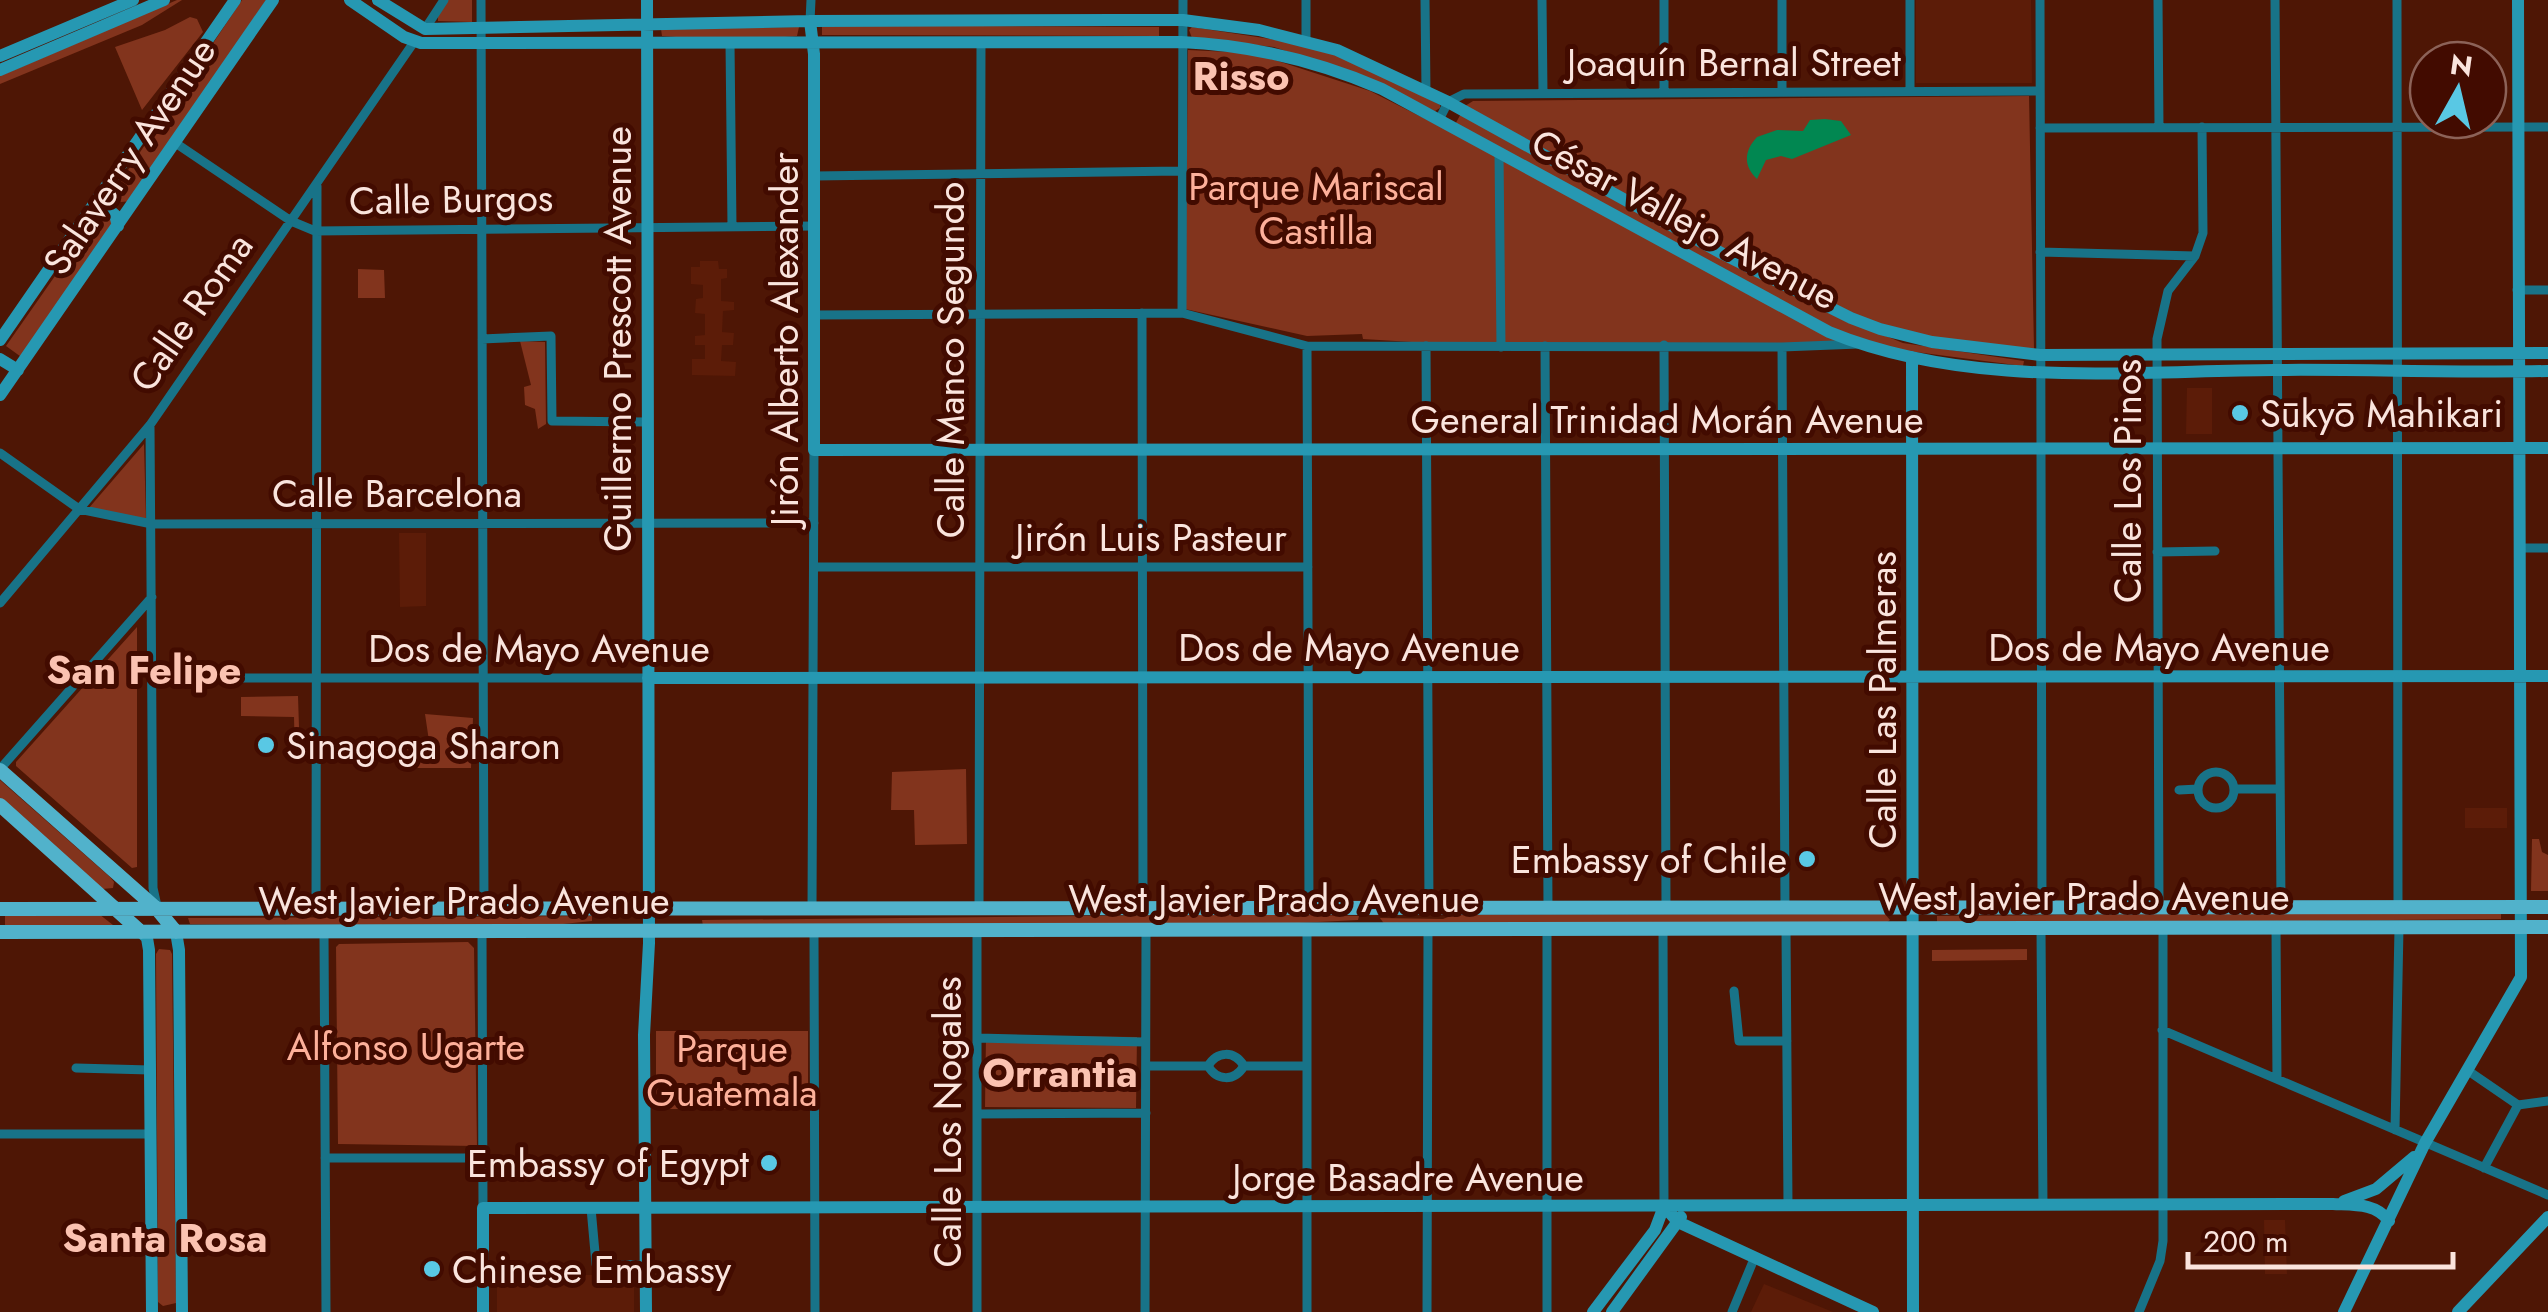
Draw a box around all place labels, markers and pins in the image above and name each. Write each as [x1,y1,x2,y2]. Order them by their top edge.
place label: Sūkyō Mahikari [2260,386,2503,441]
marker: Sūkyō Mahikari [2229,402,2251,424]
place label: Sinagoga Sharon [286,718,561,773]
marker: Sinagoga Sharon [255,734,277,756]
place label: Embassy of Chile [1511,832,1787,887]
marker: Embassy of Chile [1796,848,1818,870]
place label: Embassy of Egypt [467,1136,749,1191]
marker: Embassy of Egypt [758,1152,780,1174]
place label: Chinese Embassy [452,1242,732,1297]
marker: Chinese Embassy [421,1258,443,1280]

